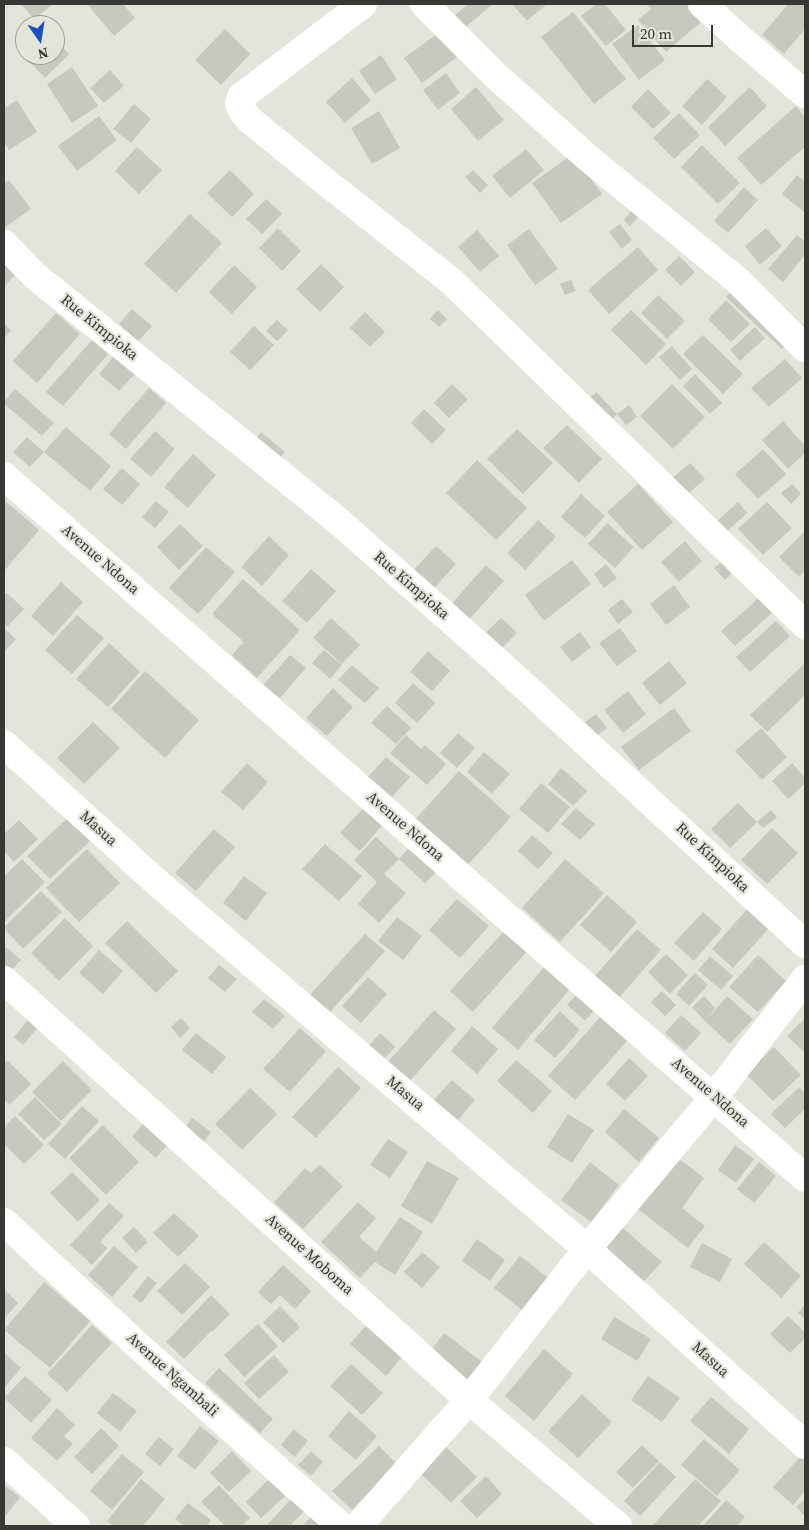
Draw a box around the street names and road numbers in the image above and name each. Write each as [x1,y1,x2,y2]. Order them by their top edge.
street label: Rue Kimpioka [57,291,141,365]
street label: Avenue Ndona [57,521,143,599]
street label: Rue Kimpioka [370,548,452,624]
street label: Avenue Ndona [362,788,448,866]
street label: Masua [76,808,120,850]
street label: Rue Kimpioka [671,819,753,897]
street label: Avenue Ndona [667,1054,753,1132]
street label: Masua [382,1073,428,1115]
street label: Avenue Moboma [261,1211,357,1299]
street label: Avenue Ngambali [122,1329,222,1421]
street label: Masua [688,1339,732,1381]

